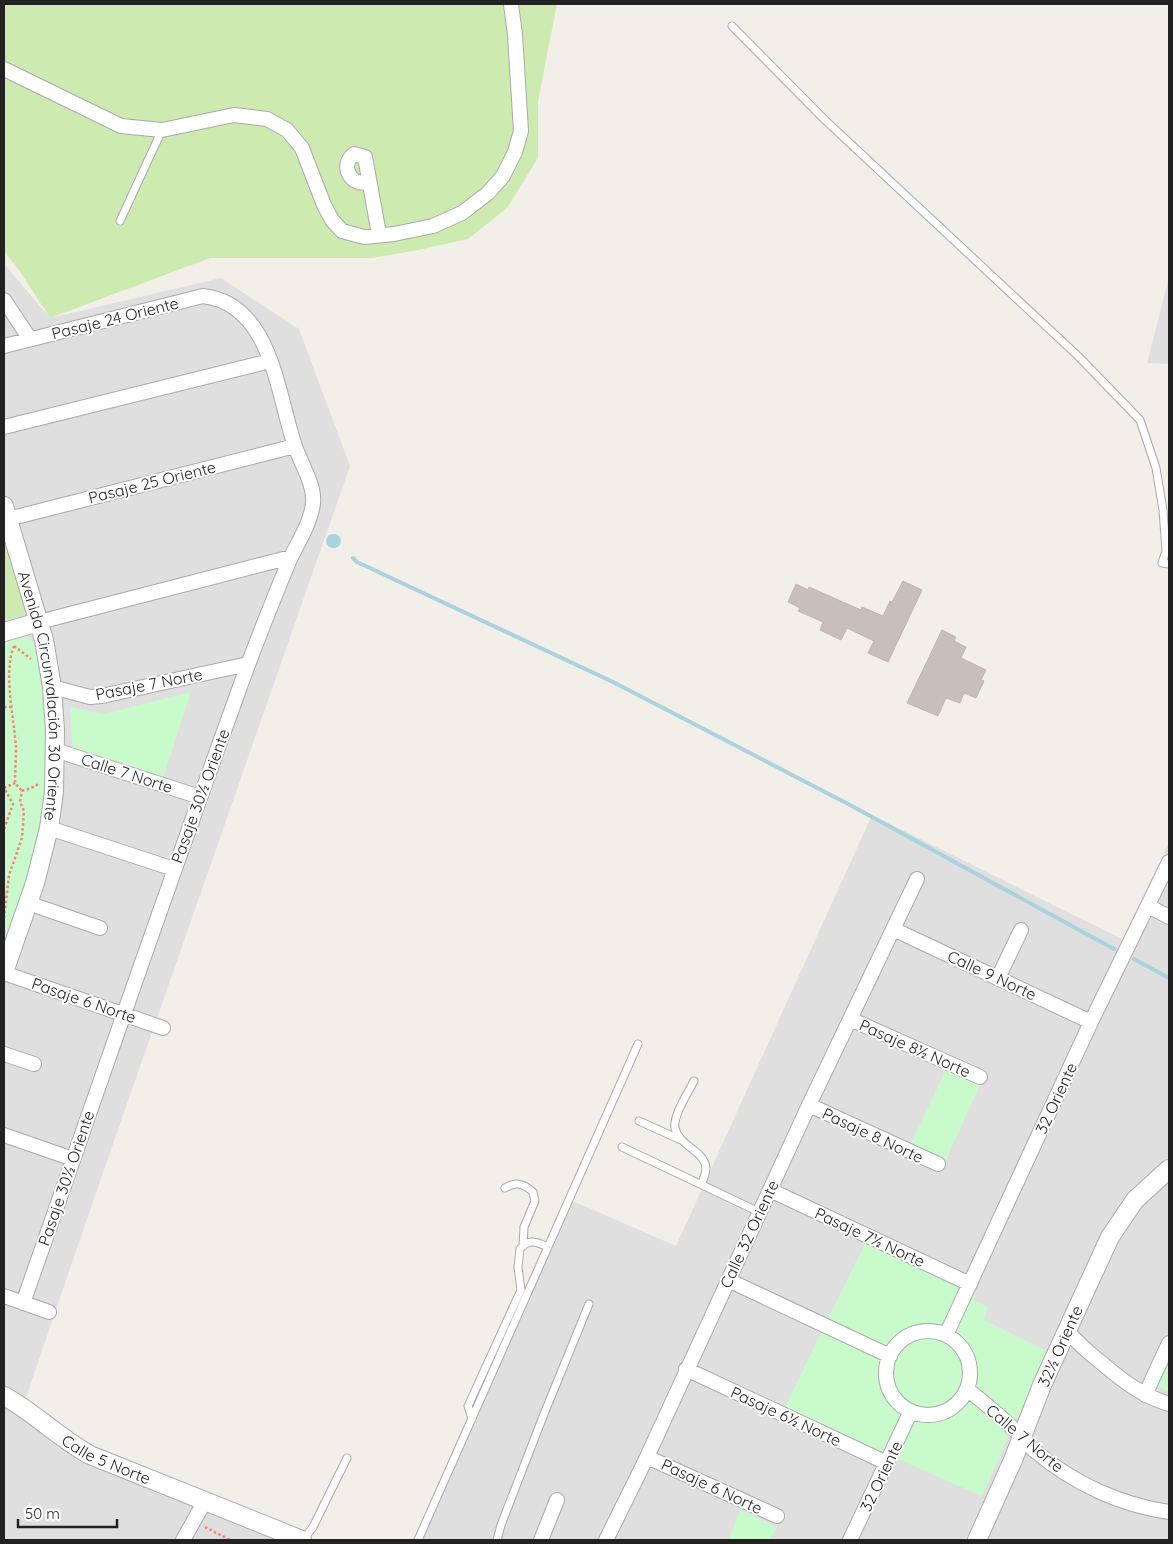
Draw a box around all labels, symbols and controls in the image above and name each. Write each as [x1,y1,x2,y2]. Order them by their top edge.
street label: Pasaje 24 Oriente [49,293,181,343]
street label: Pasaje 25 Oriente [86,456,218,508]
street label: Avenida Circunvalación 30 Oriente [14,569,65,822]
street label: Pasaje 7 Norte [94,664,204,704]
street label: Pasaje 30½ Oriente [166,726,234,866]
street label: Calle 7 Norte [79,749,175,797]
street label: Calle 9 Norte [944,946,1040,1004]
street label: Pasaje 6 Norte [29,973,139,1027]
street label: Pasaje 8½ Norte [856,1015,974,1081]
street label: 32 Oriente [1031,1059,1081,1137]
street label: Pasaje 8 Norte [819,1103,927,1167]
street label: Pasaje 30½ Oriente [33,1108,99,1248]
street label: Calle 32 Oriente [715,1177,783,1291]
street label: Pasaje 7½ Norte [812,1203,928,1271]
street label: 32½ Oriente [1033,1302,1087,1390]
street label: Pasaje 6½ Norte [728,1382,844,1450]
street label: Calle 7 Norte [982,1400,1068,1476]
street label: Calle 5 Norte [58,1430,154,1488]
street label: 32 Oriente [855,1437,907,1515]
street label: Pasaje 6 Norte [658,1454,766,1518]
scale bar [18,1496,116,1528]
text: 50 m [25,1504,60,1523]

